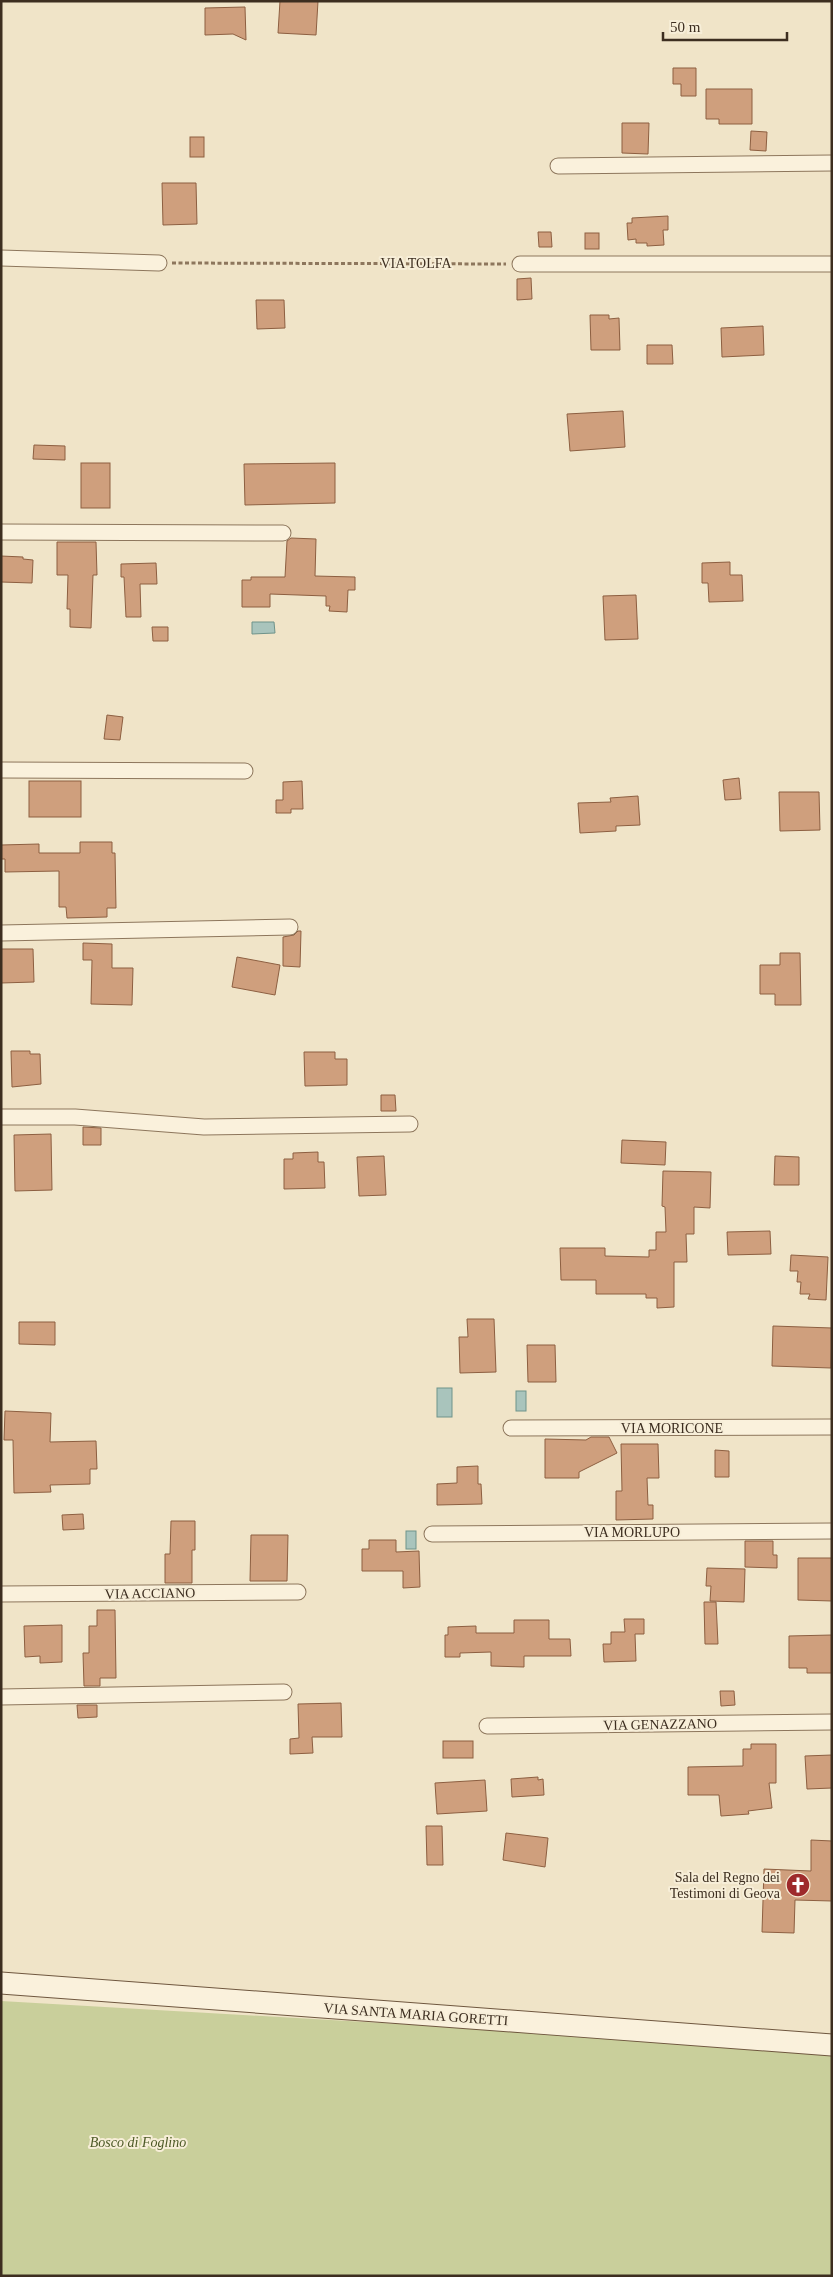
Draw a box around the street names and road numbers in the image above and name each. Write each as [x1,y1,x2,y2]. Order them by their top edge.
street label: VIA TOLFA [380,256,452,271]
street label: VIA MORICONE [621,1421,723,1436]
street label: VIA MORLUPO [584,1525,680,1540]
street label: VIA ACCIANO [105,1585,195,1602]
street label: VIA GENAZZANO [603,1716,717,1733]
street label: VIA SANTA MARIA GORETTI [323,2001,509,2028]

